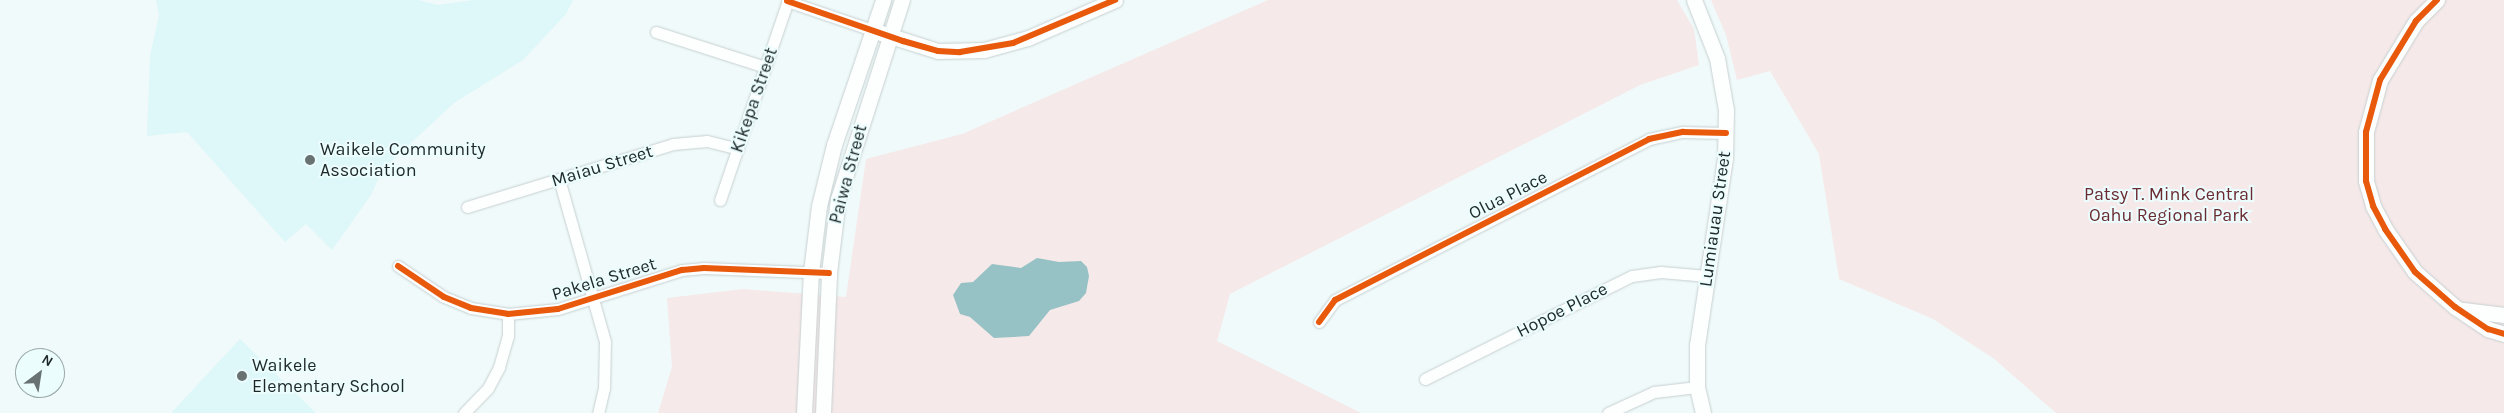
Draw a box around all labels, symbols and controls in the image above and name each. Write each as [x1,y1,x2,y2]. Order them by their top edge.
street label: Kikepa Street [726,45,782,155]
street label: Paiwa Street [824,122,872,226]
place label: Waikele Community Association [320,139,486,182]
street label: Maiau Street [549,140,655,192]
street label: Lumiauau Street [1695,150,1735,288]
marker: Waikele Community Association [304,154,316,166]
street label: Olua Place [1465,166,1551,224]
park label: Patsy T. Mink Central Oahu Regional Park [2084,184,2254,226]
street label: Pakela Street [549,253,659,305]
street label: Hopoe Place [1513,278,1611,342]
north arrow [15,348,65,398]
text: N [39,351,56,370]
place label: Waikele Elementary School [252,355,405,398]
marker: Waikele Elementary School [236,370,248,382]

